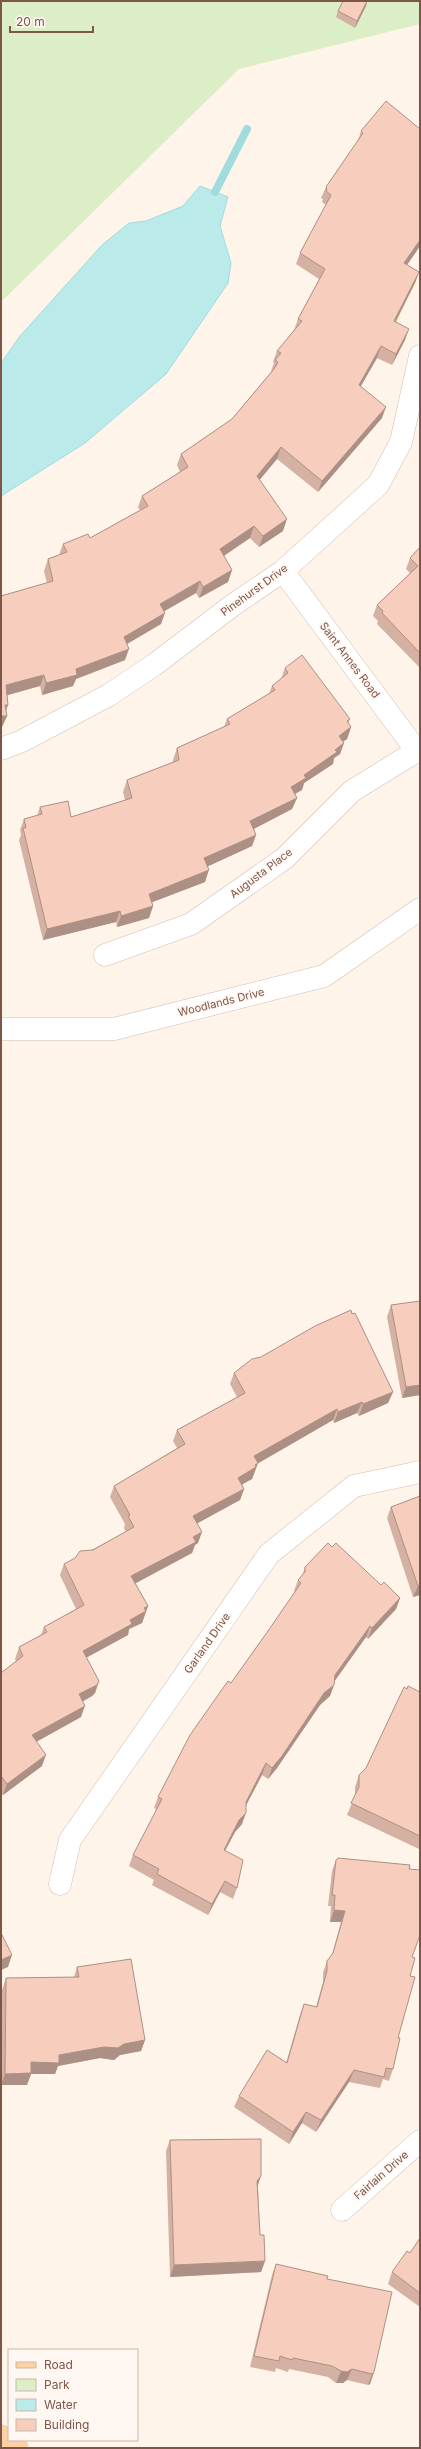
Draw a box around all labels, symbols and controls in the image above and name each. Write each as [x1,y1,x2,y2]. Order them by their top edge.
scale bar [10,8,93,34]
text: 20 m [16,14,45,29]
street label: Pinehurst Drive [218,561,290,619]
street label: Saint Annes Road [317,619,383,701]
street label: Augusta Place [227,845,295,901]
street label: Woodlands Drive [176,985,266,1019]
street label: Garland Drive [181,1610,233,1676]
street label: Fairlain Drive [351,2147,411,2203]
legend [8,2349,138,2441]
text: Road [44,2357,73,2372]
text: Park [44,2377,70,2392]
text: Water [44,2397,78,2412]
text: Building [44,2417,89,2432]

